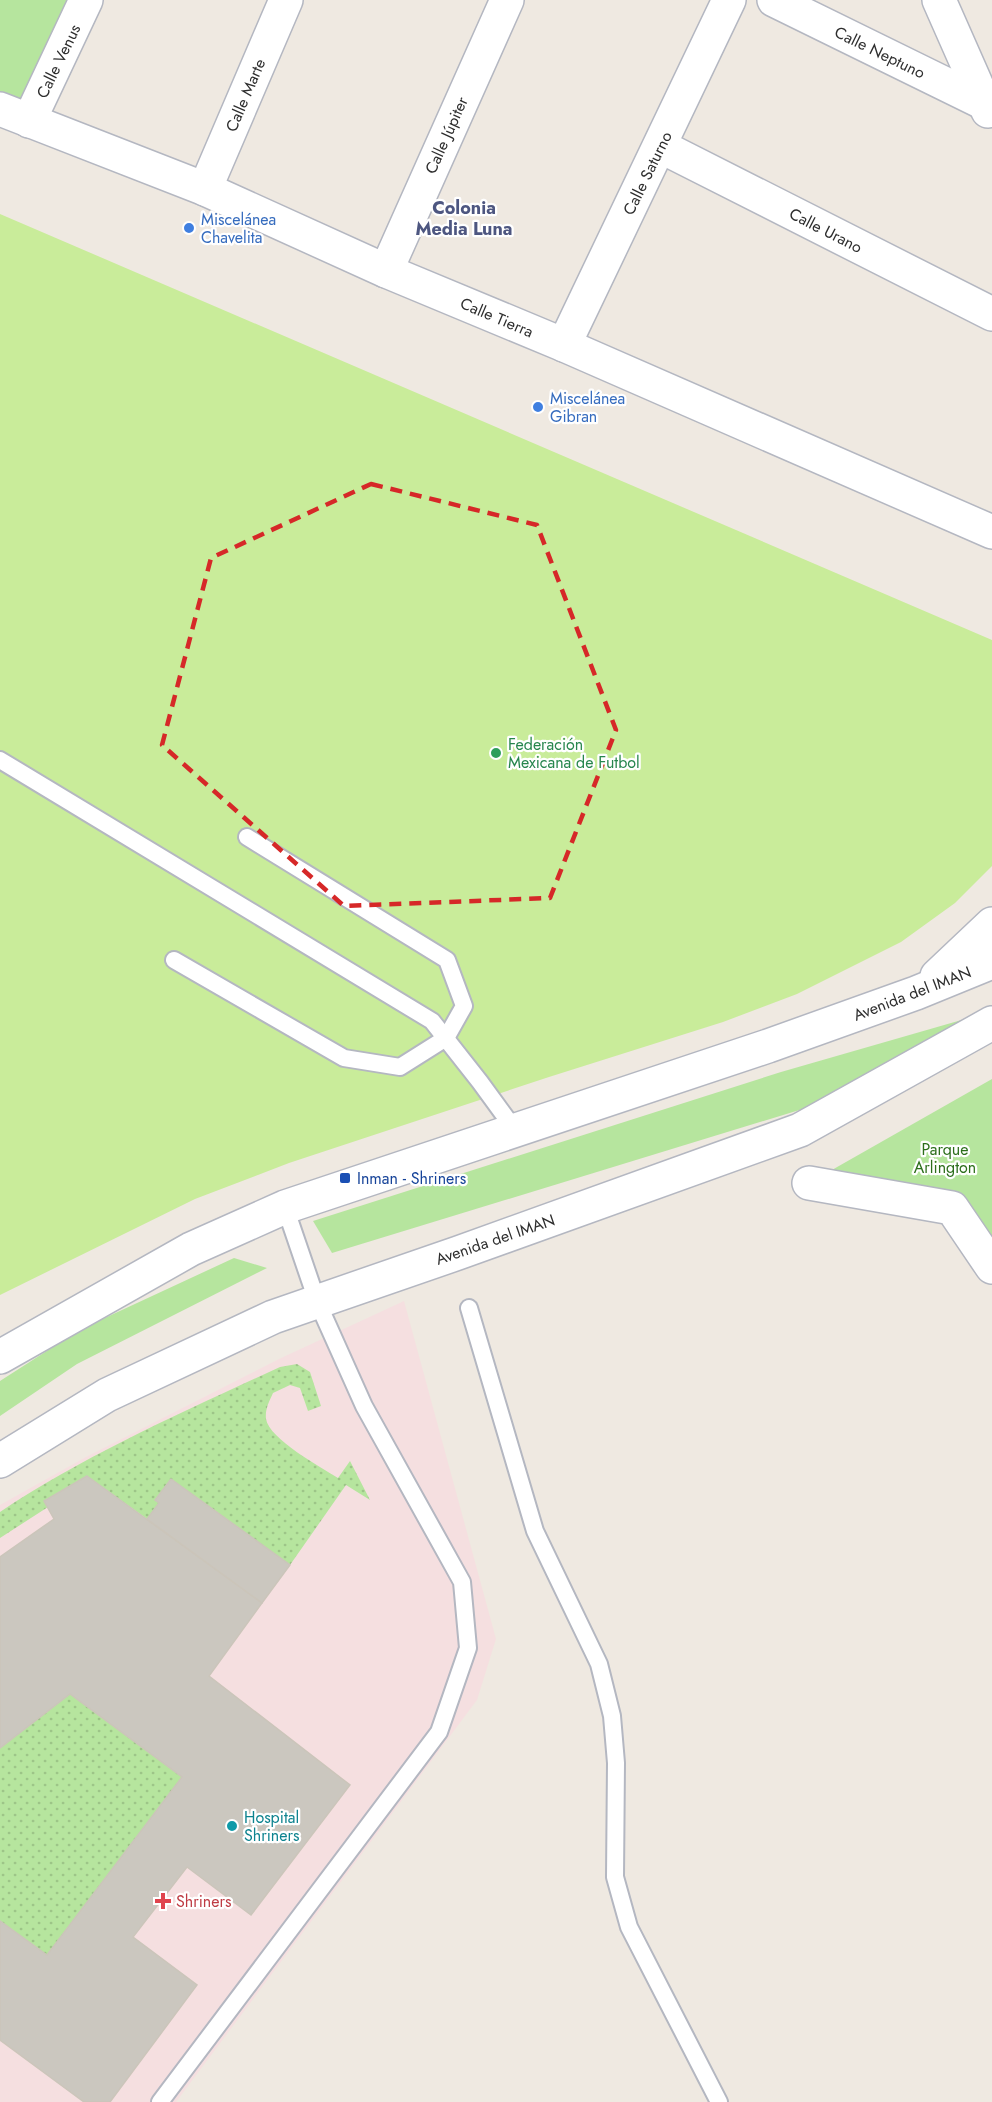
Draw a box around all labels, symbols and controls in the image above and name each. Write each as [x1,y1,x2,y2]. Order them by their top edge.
street label: Calle Venus [31,20,86,102]
street label: Calle Neptuno [831,21,929,84]
street label: Calle Marte [220,55,271,135]
street label: Calle Júpiter [419,93,474,177]
street label: Calle Saturno [617,127,678,219]
district label: Colonia Media Luna [415,195,513,242]
street label: Calle Urano [785,202,867,259]
place label: Miscelánea Chavelita [201,208,276,249]
marker: Miscelánea Chavelita [182,221,196,235]
street label: Calle Tierra [457,292,537,343]
place label: Miscelánea Gibran [550,387,625,428]
marker: Miscelánea Gibran [531,400,545,414]
place label: Federación Mexicana de Futbol [508,733,640,774]
marker: Federación Mexicana de Futbol [489,746,503,760]
street label: Avenida del IMAN [850,960,974,1027]
park label: Parque Arlington [914,1138,976,1179]
place label: Inman - Shriners [357,1167,466,1190]
marker: Inman - Shriners [338,1171,352,1185]
street label: Avenida del IMAN [432,1208,558,1271]
place label: Hospital Shriners [244,1806,299,1847]
marker: Hospital Shriners [225,1819,239,1833]
place label: Shriners [176,1890,231,1913]
marker: Shriners [154,1892,172,1910]

